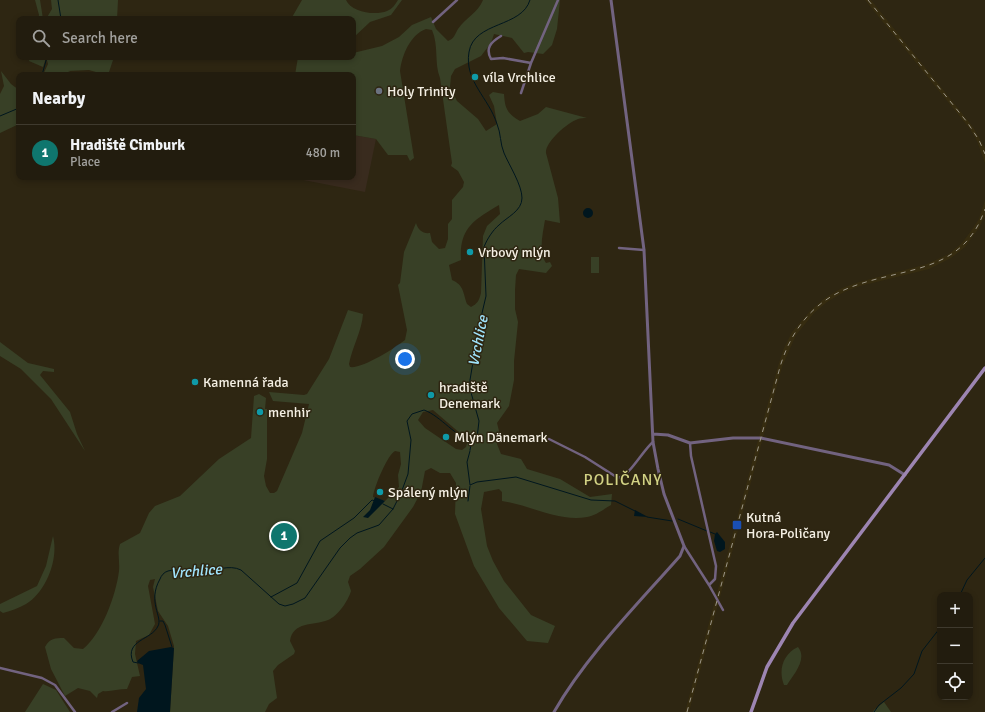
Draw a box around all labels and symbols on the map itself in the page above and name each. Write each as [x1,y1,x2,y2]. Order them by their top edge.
place label: víla Vrchlice [483,69,556,86]
marker: víla Vrchlice [470,72,480,82]
place label: Holy Trinity [387,83,456,100]
marker: Holy Trinity [374,86,384,96]
place label: Vrbový mlýn [478,244,551,261]
marker: Vrbový mlýn [465,247,475,257]
water label: Vrchlice [464,312,492,368]
your location [395,349,415,369]
place label: Kamenná řada [203,374,289,391]
marker: Kamenná řada [190,377,200,387]
place label: hradiště Denemark [439,379,500,412]
marker: hradiště Denemark [426,390,436,400]
place label: menhir [268,404,311,421]
marker: menhir [255,407,265,417]
place label: Mlýn Dänemark [454,429,548,446]
marker: Mlýn Dänemark [441,432,451,442]
district label: POLIČANY [584,470,662,490]
place label: Spálený mlýn [388,484,468,501]
marker: Spálený mlýn [375,487,385,497]
place label: Kutná Hora-Poličany [746,509,831,542]
marker: Kutná Hora-Poličany [731,519,743,531]
pin: 1 [271,521,297,551]
water label: Vrchlice [170,560,224,582]

